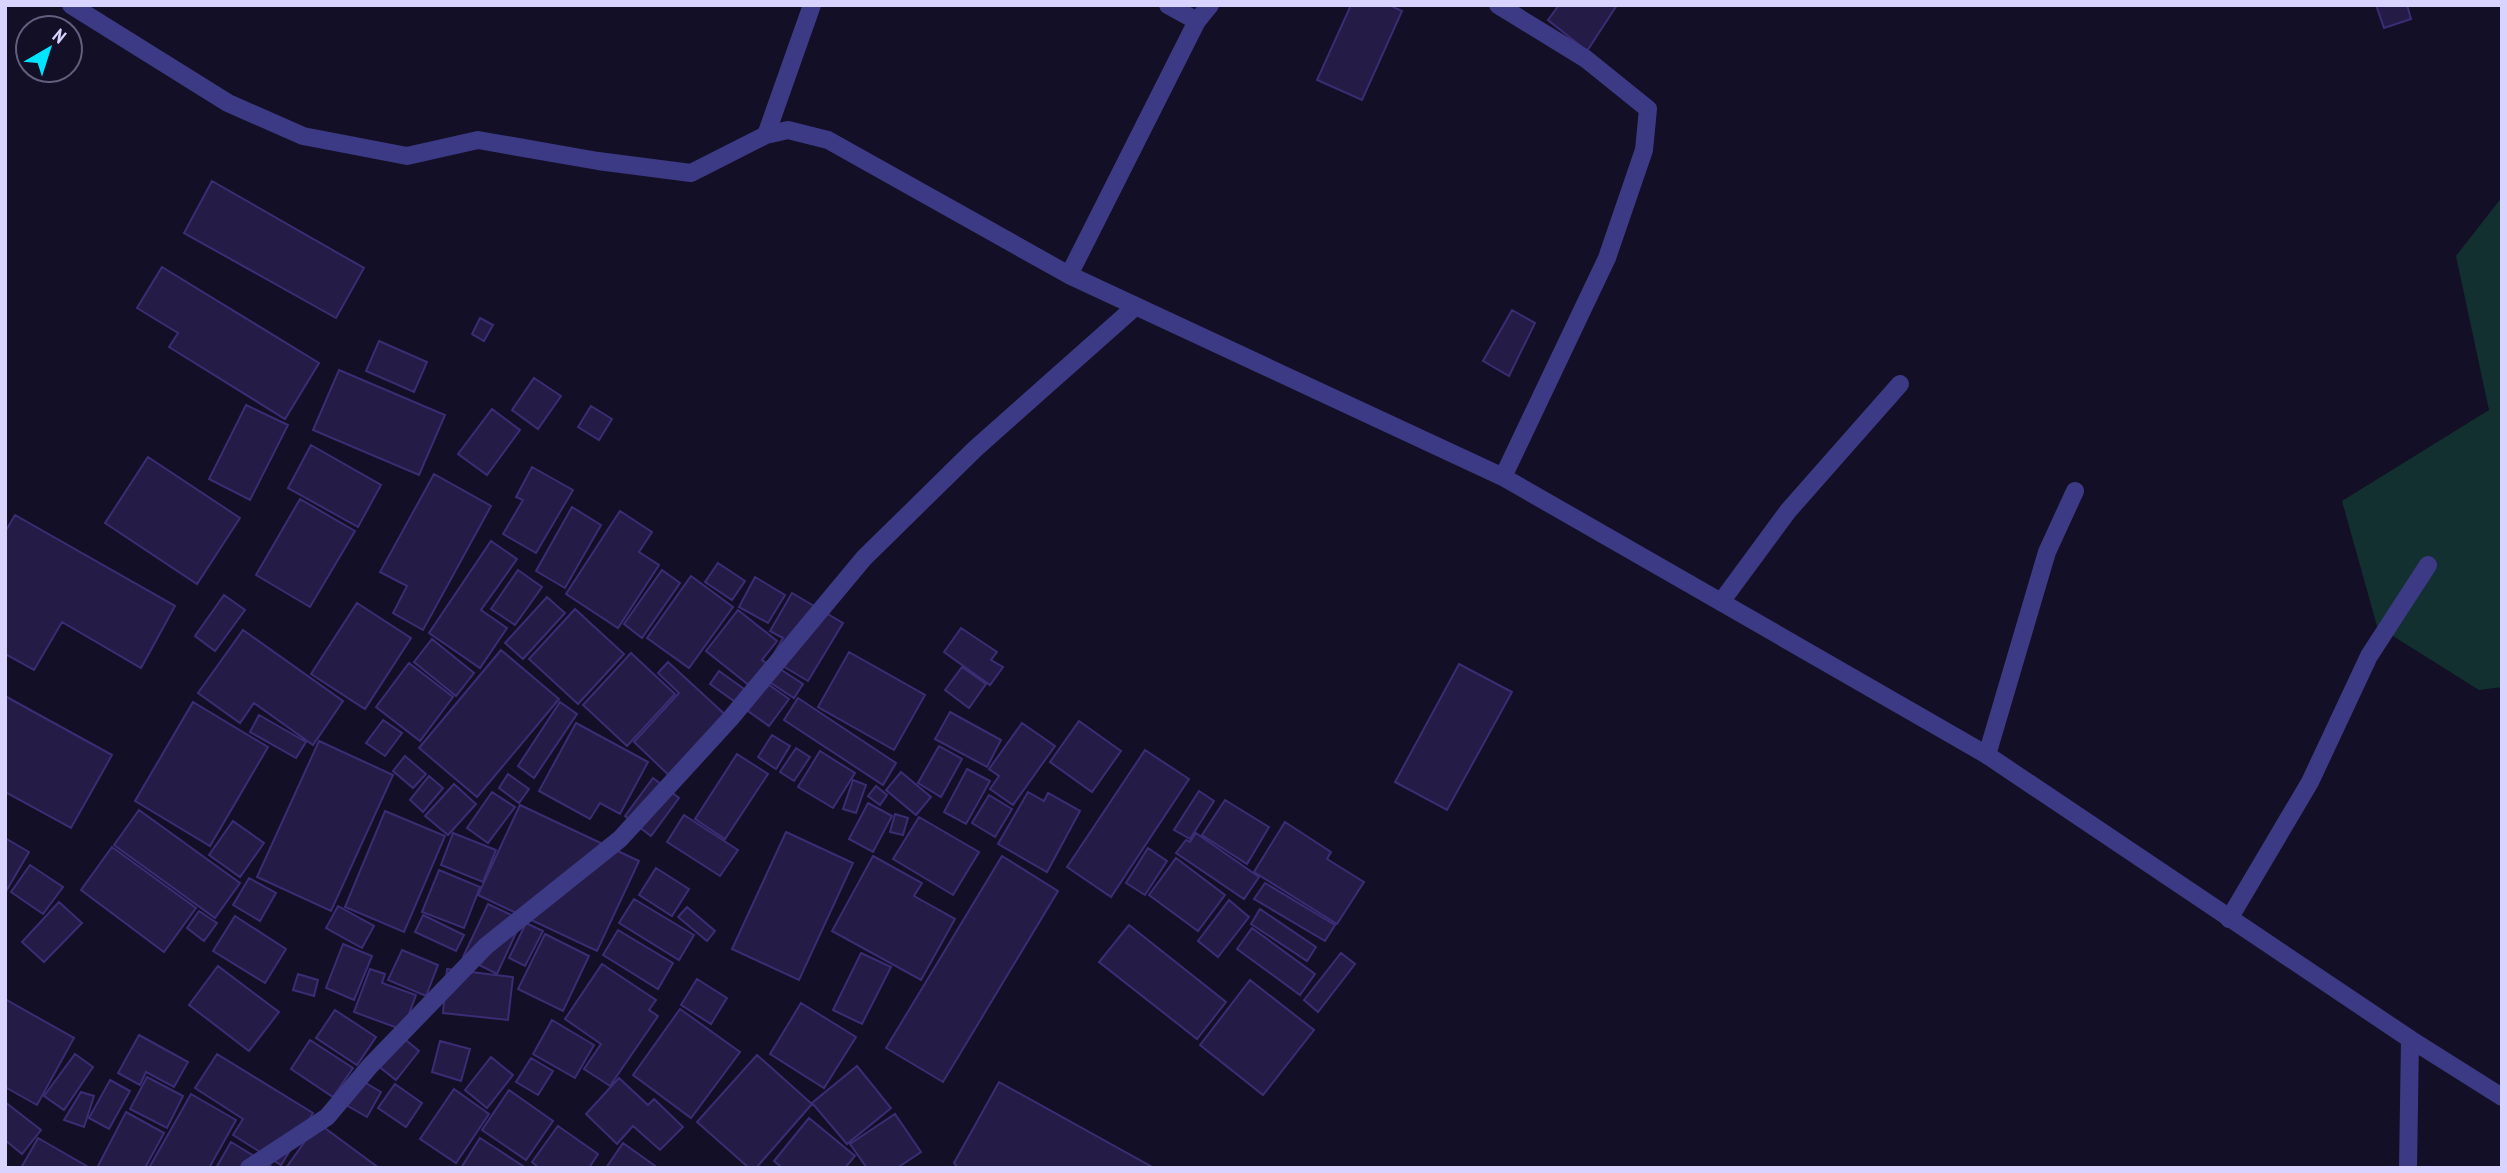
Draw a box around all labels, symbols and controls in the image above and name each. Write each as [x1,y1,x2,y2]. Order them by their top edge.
north arrow [14,14,84,84]
text: N [48,23,71,48]

